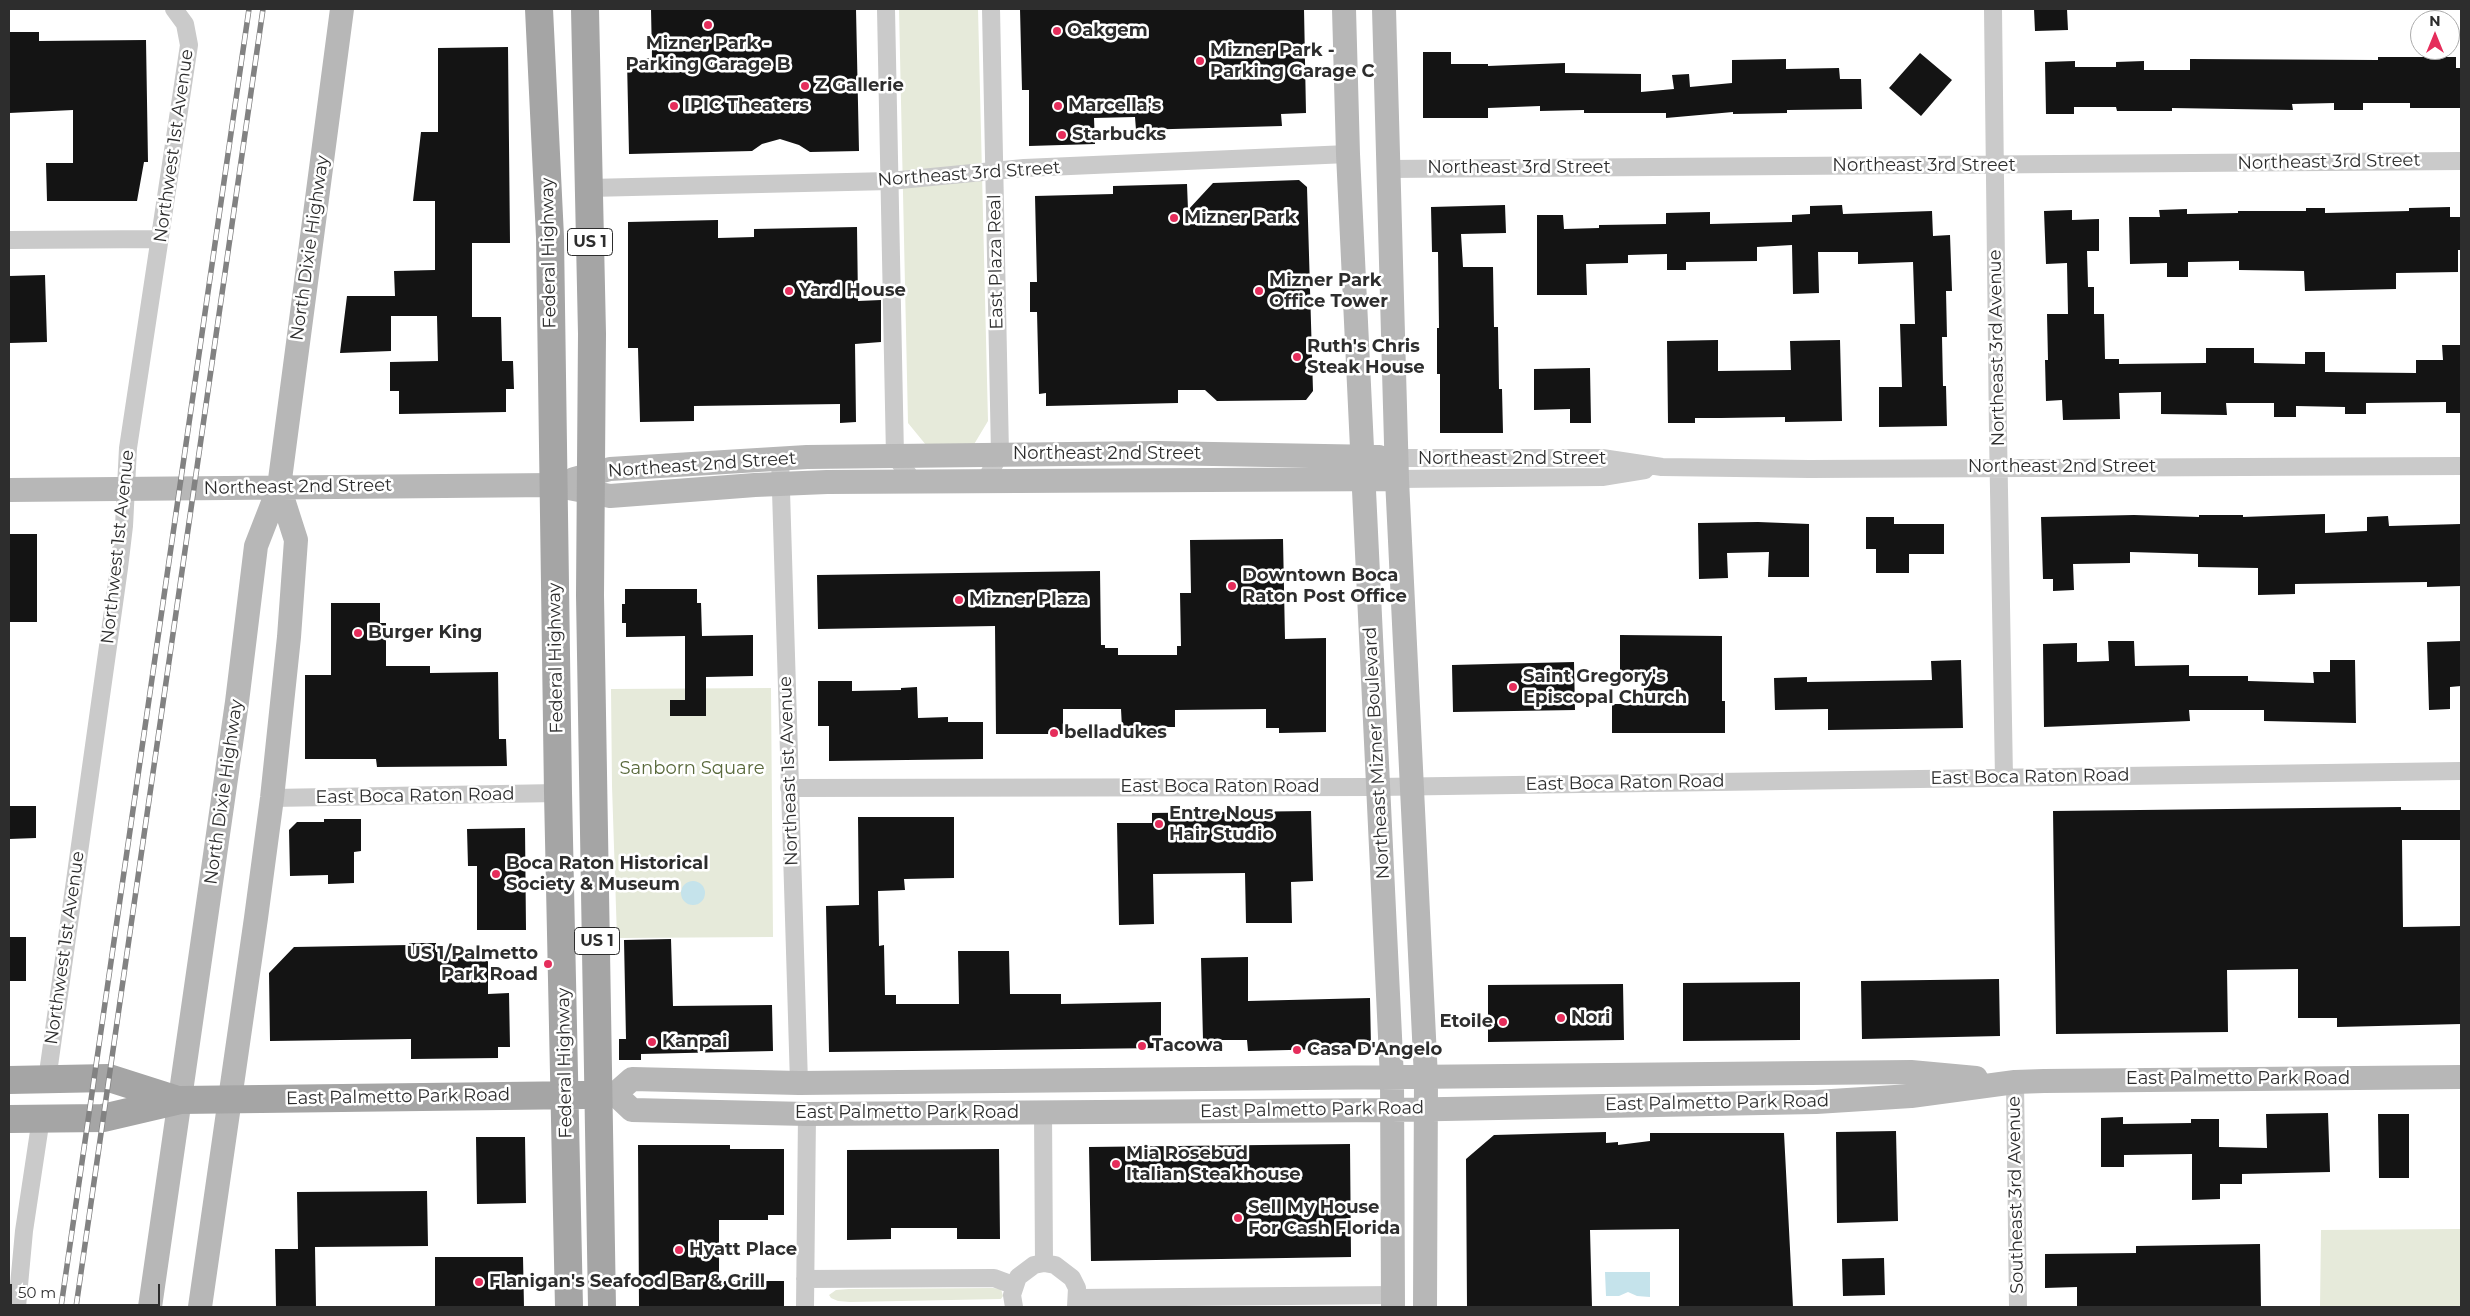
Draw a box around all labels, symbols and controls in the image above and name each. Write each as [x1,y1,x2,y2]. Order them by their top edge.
north arrow [2410,10,2460,60]
text: N [2429,12,2441,30]
marker: Mizner Park - Parking Garage B [702,19,714,31]
place label: Oakgem [1067,20,1148,42]
marker: Oakgem [1051,25,1063,37]
place label: Mizner Park - Parking Garage B [625,33,791,76]
place label: Mizner Park - Parking Garage C [1210,40,1374,82]
street label: Northwest 1st Avenue [150,48,198,244]
marker: Mizner Park - Parking Garage C [1194,55,1206,67]
place label: Z Gallerie [815,75,904,97]
marker: Z Gallerie [799,80,811,92]
place label: IPIC Theaters [684,95,809,117]
place label: Marcella's [1068,95,1161,117]
marker: IPIC Theaters [668,100,680,112]
marker: Marcella's [1052,100,1064,112]
place label: Starbucks [1072,124,1166,146]
marker: Starbucks [1056,129,1068,141]
street label: Northeast 3rd Street [2237,150,2421,174]
street label: North Dixie Highway [286,154,334,342]
street label: Northeast 3rd Street [1832,155,2016,177]
street label: Northeast 3rd Street [877,157,1061,191]
street label: Northeast 3rd Street [1427,157,1611,179]
street label: Federal Highway [537,177,561,329]
street label: East Plaza Real [984,194,1008,330]
place label: Mizner Park [1184,207,1297,229]
marker: Mizner Park [1168,212,1180,224]
road number: US 1 [568,228,612,256]
street label: Northeast 3rd Avenue [1984,249,2010,447]
place label: Mizner Park Office Tower [1269,270,1388,312]
place label: Yard House [799,280,906,302]
marker: Yard House [783,285,795,297]
marker: Mizner Park Office Tower [1253,285,1265,297]
place label: Ruth's Chris Steak House [1307,336,1425,378]
marker: Ruth's Chris Steak House [1291,351,1303,363]
street label: Northeast 2nd Street [1013,443,1201,465]
street label: Northeast 2nd Street [607,448,797,482]
street label: Northeast 2nd Street [1418,448,1606,470]
street label: Northwest 1st Avenue [97,449,139,645]
street label: Northeast 2nd Street [1968,456,2156,478]
street label: Northeast 2nd Street [204,475,392,499]
place label: Downtown Boca Raton Post Office [1242,565,1407,608]
marker: Downtown Boca Raton Post Office [1226,580,1238,592]
street label: Federal Highway [544,582,568,734]
place label: Mizner Plaza [969,589,1089,611]
marker: Mizner Plaza [953,594,965,606]
place label: Burger King [368,622,482,644]
street label: Northeast Mizner Boulevard [1360,626,1394,880]
marker: Burger King [352,627,364,639]
place label: Saint Gregory's Episcopal Church [1523,666,1687,709]
street label: Northeast 1st Avenue [775,676,803,866]
marker: Saint Gregory's Episcopal Church [1507,681,1519,693]
street label: North Dixie Highway [200,698,248,886]
place label: belladukes [1064,722,1167,744]
marker: belladukes [1048,727,1060,739]
park label: Sanborn Square [619,758,765,780]
street label: East Boca Raton Road [1930,764,2130,790]
street label: East Boca Raton Road [1525,770,1725,796]
street label: East Boca Raton Road [1120,776,1320,798]
street label: East Boca Raton Road [315,783,515,809]
place label: Entre Nous Hair Studio [1169,803,1274,846]
marker: Entre Nous Hair Studio [1153,818,1165,830]
street label: Northwest 1st Avenue [41,850,89,1046]
place label: Boca Raton Historical Society & Museum [506,853,709,896]
marker: Boca Raton Historical Society & Museum [490,868,502,880]
road number: US 1 [574,928,620,954]
place label: US 1/Palmetto Park Road [406,943,538,986]
marker: US 1/Palmetto Park Road [542,958,554,970]
street label: Federal Highway [553,987,577,1139]
place label: Nori [1571,1007,1610,1029]
place label: Etoile [1440,1011,1493,1033]
marker: Nori [1555,1012,1567,1024]
marker: Etoile [1497,1016,1509,1028]
place label: Kanpai [662,1031,727,1053]
place label: Tacowa [1152,1035,1223,1057]
marker: Kanpai [646,1036,658,1048]
place label: Casa D'Angelo [1307,1039,1442,1061]
marker: Tacowa [1136,1040,1148,1052]
marker: Casa D'Angelo [1291,1044,1303,1056]
street label: East Palmetto Park Road [2126,1068,2350,1090]
street label: East Palmetto Park Road [286,1084,510,1110]
street label: East Palmetto Park Road [1605,1090,1829,1116]
street label: Southeast 3rd Avenue [2003,1096,2029,1294]
street label: East Palmetto Park Road [1200,1097,1424,1123]
street label: East Palmetto Park Road [795,1102,1019,1124]
place label: Mia Rosebud Italian Steakhouse [1126,1143,1301,1186]
marker: Mia Rosebud Italian Steakhouse [1110,1158,1122,1170]
place label: Sell My House For Cash Florida [1248,1197,1400,1240]
marker: Sell My House For Cash Florida [1232,1212,1244,1224]
place label: Hyatt Place [689,1239,797,1261]
marker: Hyatt Place [673,1244,685,1256]
place label: Flanigan's Seafood Bar & Grill [489,1271,765,1293]
scale bar [12,1274,162,1306]
marker: Flanigan's Seafood Bar & Grill [473,1276,485,1288]
text: 50 m [18,1283,56,1302]

